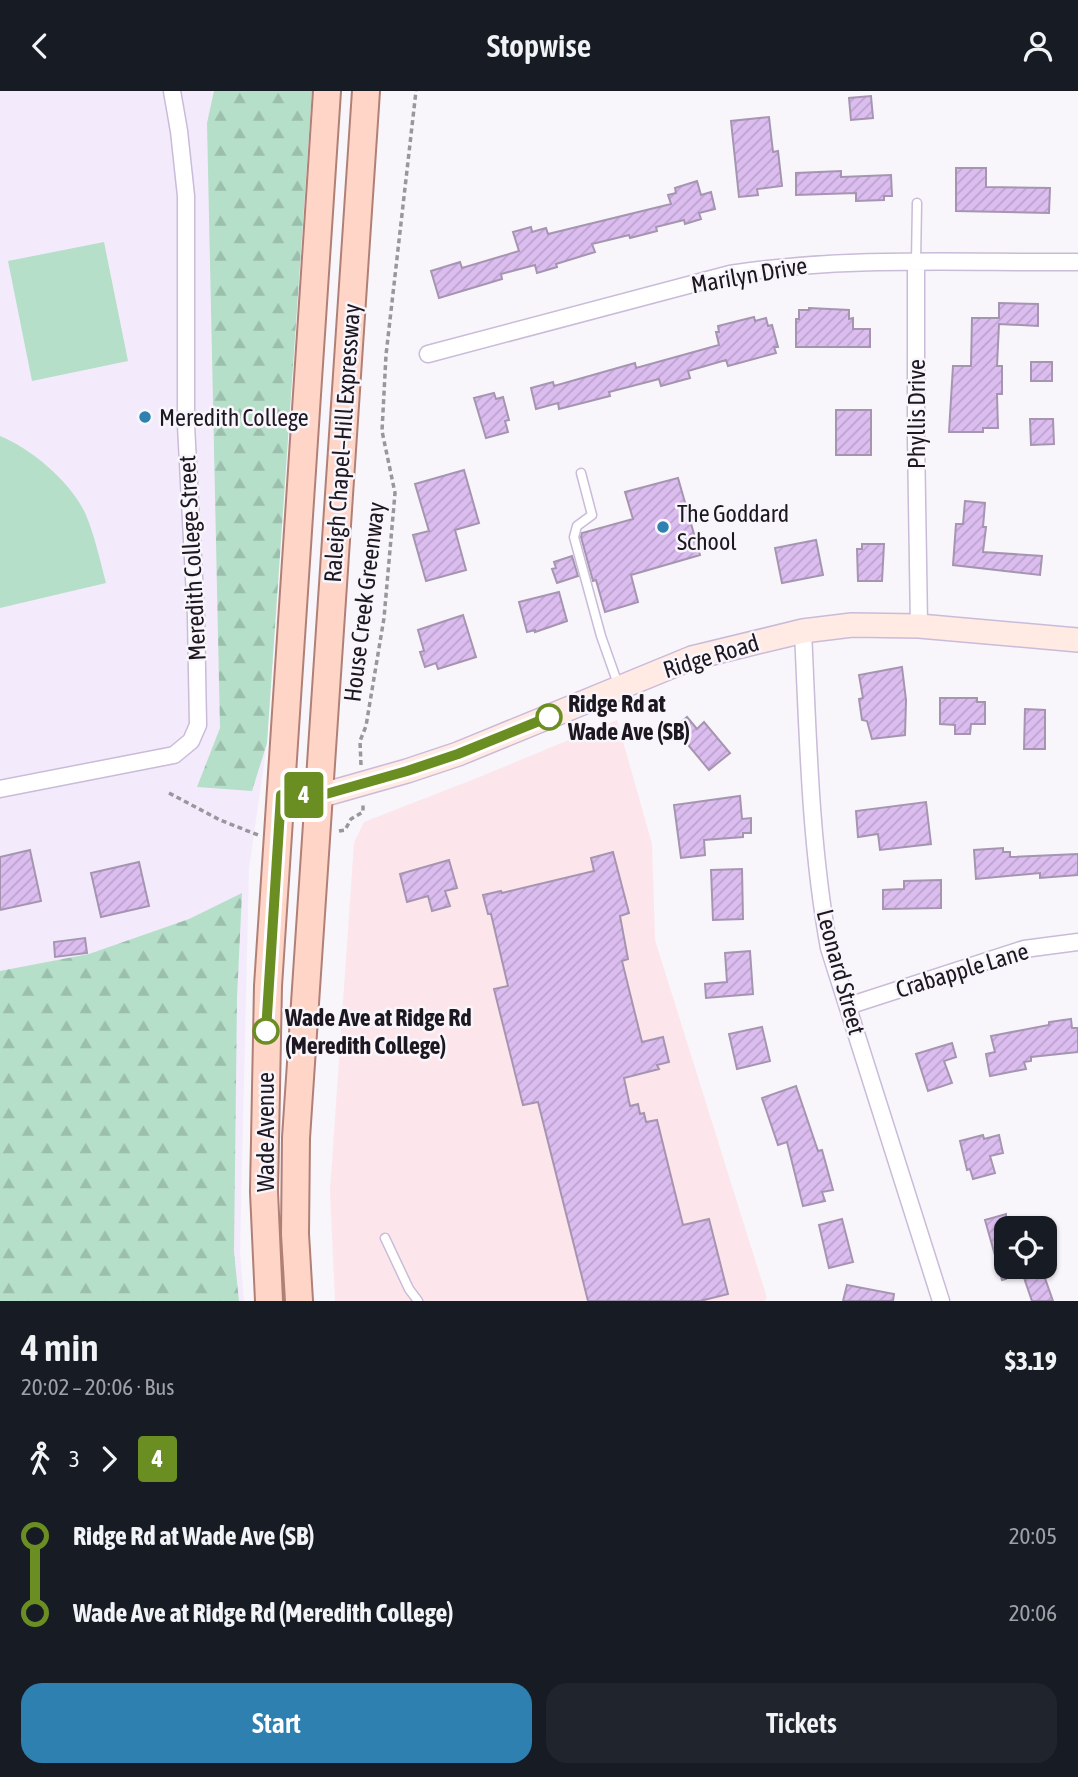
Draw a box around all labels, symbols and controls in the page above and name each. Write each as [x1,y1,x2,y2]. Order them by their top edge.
icon: back [21,27,59,65]
text: Stopwise [487,27,591,64]
icon: person [1019,27,1057,65]
street label: Marilyn Drive [689,252,809,298]
street label: Raleigh Chapel–Hill Expressway [319,302,365,583]
street label: Phyllis Drive [903,359,930,469]
place label: Meredith College [159,404,309,431]
marker: Meredith College [137,409,153,425]
street label: Meredith College Street [173,455,211,661]
street label: House Creek Greenway [338,500,390,703]
place label: The Goddard School [677,500,789,555]
marker: The Goddard School [655,519,671,535]
street label: Ridge Road [660,629,762,683]
place label: Ridge Rd at Wade Ave (SB) [567,690,690,745]
marker: Ridge Rd at Wade Ave (SB) [536,704,562,730]
line badge: 4 [281,772,327,818]
text: 4 [298,781,310,808]
street label: Leonard Street [811,906,871,1038]
street label: Crabapple Lane [892,937,1032,1003]
place label: Wade Ave at Ridge Rd (Meredith College) [284,1004,472,1059]
marker: Wade Ave at Ridge Rd (Meredith College) [253,1018,279,1044]
street label: Wade Avenue [252,1072,279,1192]
map controls [994,1216,1057,1279]
button: locate [994,1216,1057,1279]
text: 4 min [21,1326,99,1369]
text: $3.19 [1005,1346,1057,1376]
text: 20:02 – 20:06 · Bus [21,1374,174,1400]
icon: walk [21,1440,59,1478]
icon: forward [90,1440,128,1478]
text: 4 [152,1445,163,1472]
text: 3 [69,1446,80,1472]
text: Ridge Rd at Wade Ave (SB) [73,1521,315,1551]
text: 20:05 [1009,1523,1057,1549]
text: Wade Ave at Ridge Rd (Meredith College) [73,1598,453,1628]
text: 20:06 [1009,1600,1057,1626]
button: Start [21,1683,532,1763]
button: Tickets [546,1683,1057,1763]

